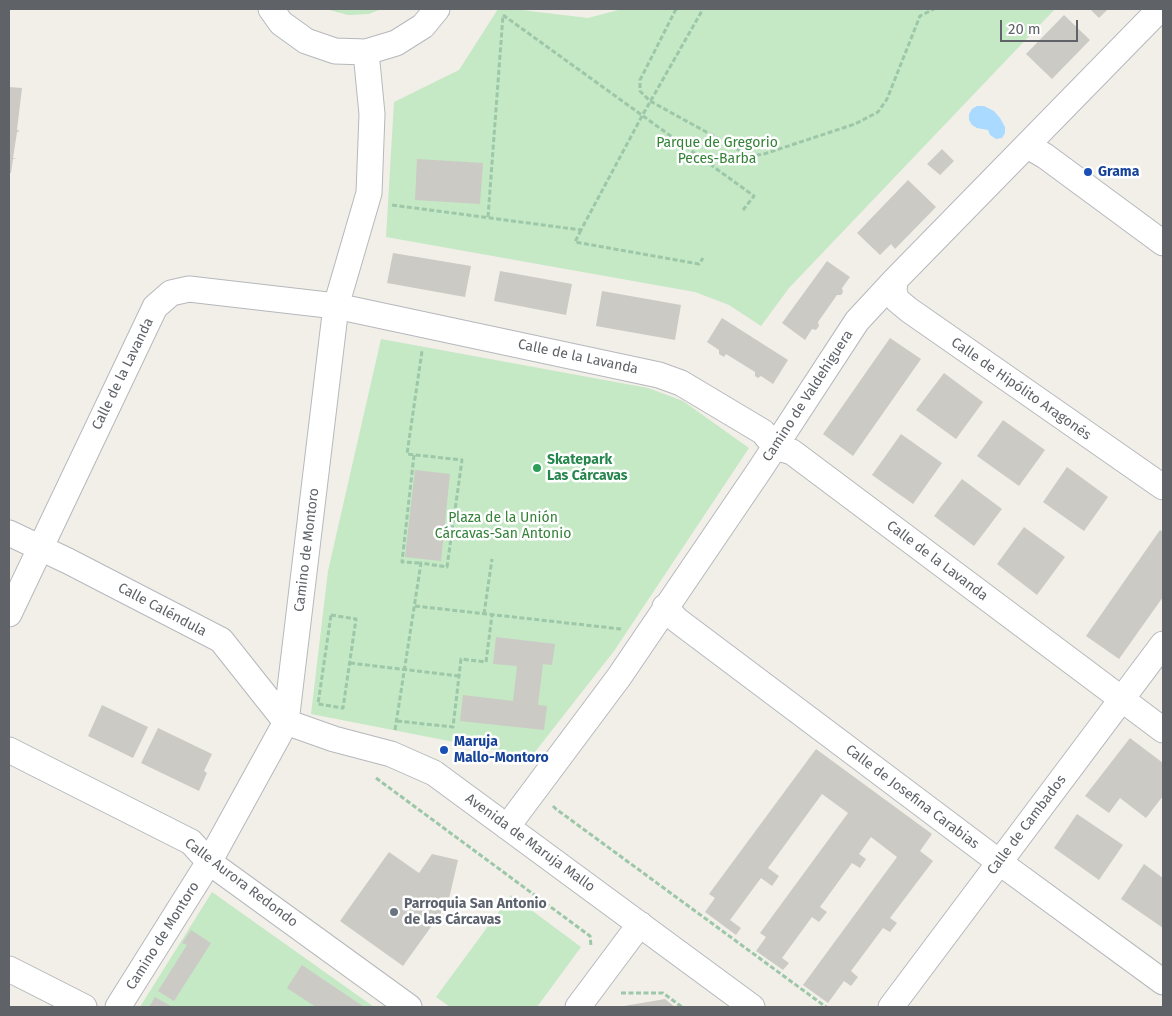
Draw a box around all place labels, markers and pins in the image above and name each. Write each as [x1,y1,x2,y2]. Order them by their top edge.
place label: Grama [1098,164,1139,180]
marker: Grama [1082,166,1094,178]
place label: Skatepark Las Cárcavas [547,452,628,484]
marker: Skatepark Las Cárcavas [531,462,543,474]
place label: Maruja Mallo-Montoro [454,734,549,766]
marker: Maruja Mallo-Montoro [438,744,450,756]
place label: Parroquia San Antonio de las Cárcavas [404,896,547,929]
marker: Parroquia San Antonio de las Cárcavas [388,906,400,918]

